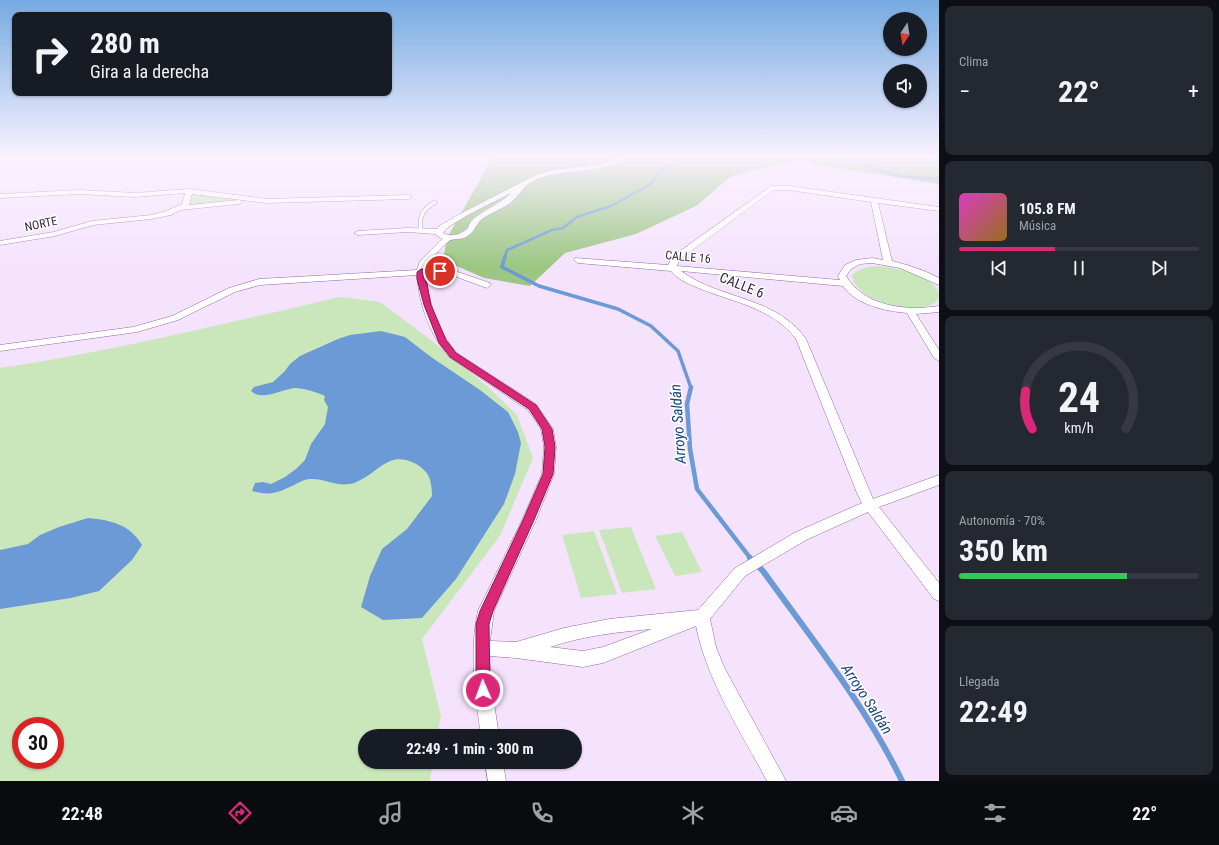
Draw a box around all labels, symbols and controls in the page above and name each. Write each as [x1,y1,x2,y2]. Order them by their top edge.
north arrow [883,12,927,56]
map controls [883,12,927,108]
text: 280 m [90,27,160,60]
icon: right [24,28,76,80]
text: Clima [959,54,988,69]
text: Gira a la derecha [90,61,209,82]
button: sound [883,64,927,108]
text: 22° [1058,74,1100,109]
text: − [959,79,970,104]
text: + [1188,79,1199,104]
text: 105.8 FM [1019,200,1076,218]
street label: NORTE [24,214,59,234]
text: Música [1019,218,1056,233]
street label: CALLE 16 [665,248,711,266]
pin [423,254,457,288]
icon: previous [988,257,1010,279]
icon: pause [1068,257,1090,279]
icon: next [1148,257,1170,279]
icon: arrive [429,260,451,282]
street label: CALLE 6 [717,269,767,301]
text: 24 [1058,372,1100,421]
water label: Arroyo Saldán [666,383,690,466]
text: km/h [1064,419,1094,435]
text: Autonomía · 70% [959,513,1045,528]
text: 350 km [959,533,1048,568]
water label: Arroyo Saldán [837,660,896,737]
position arrow [462,669,504,711]
text: Llegada [959,674,1000,689]
text: 22:49 [959,694,1028,729]
speed limit sign: 30 [12,717,64,769]
text: 22:49 · 1 min · 300 m [406,740,534,758]
icon: directions [226,799,254,827]
icon: music [377,799,405,827]
icon: phone [528,799,556,827]
icon: climate [679,799,707,827]
icon: car [830,799,858,827]
icon: filters [981,799,1009,827]
text: 22:48 [62,803,103,824]
text: 22° [1132,803,1157,824]

